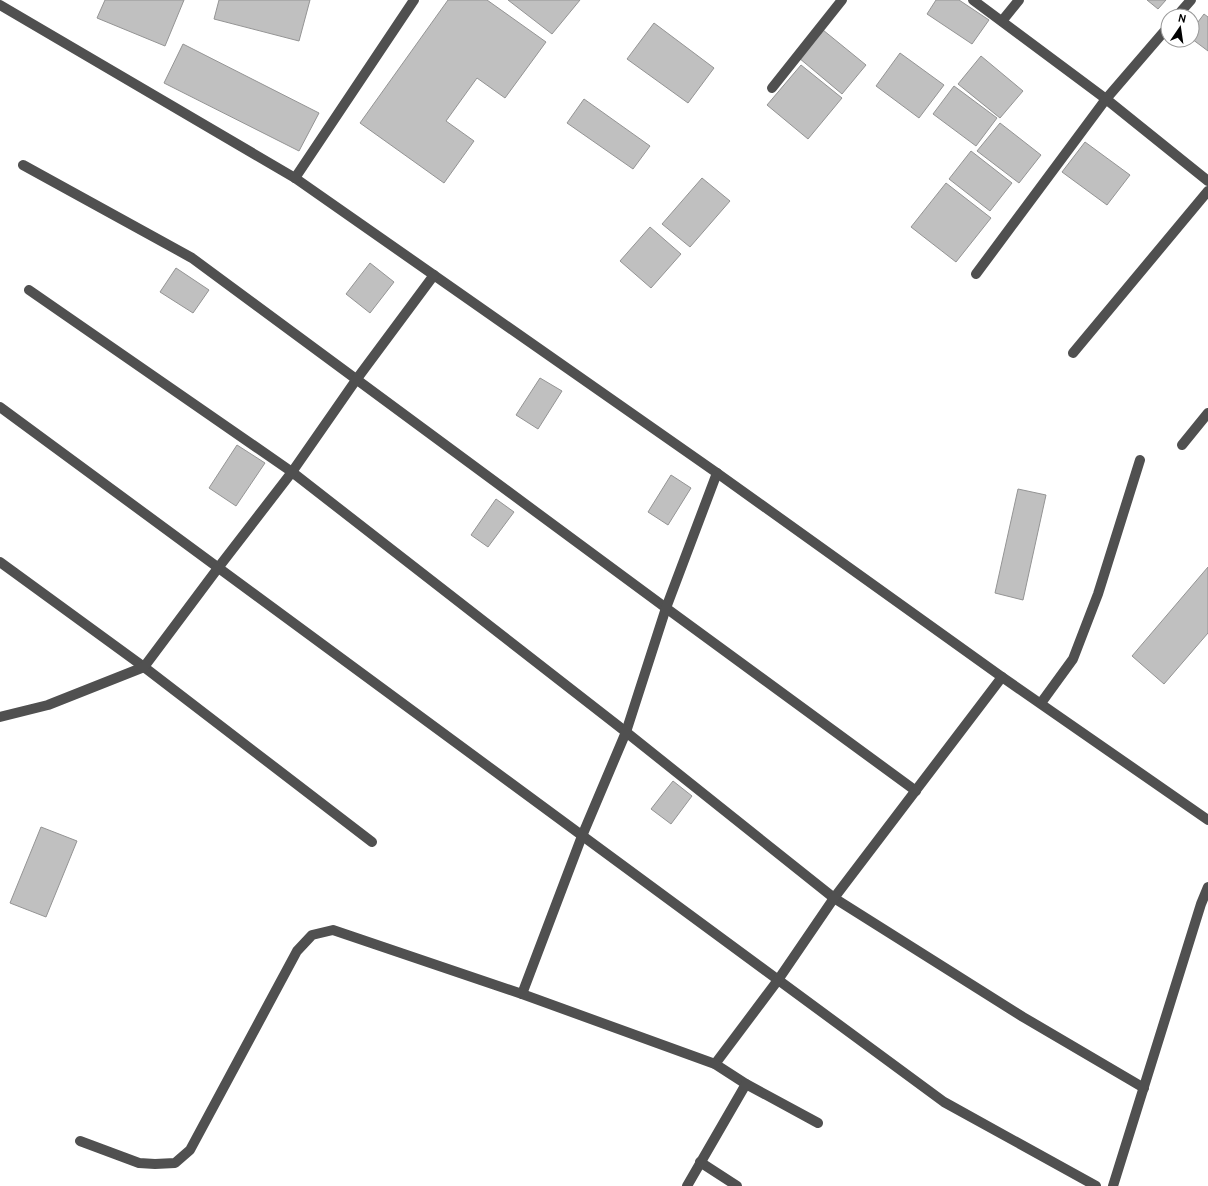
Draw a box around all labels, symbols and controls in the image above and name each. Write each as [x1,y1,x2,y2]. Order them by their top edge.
north arrow [1160,8,1200,48]
text: N [1177,11,1188,26]

